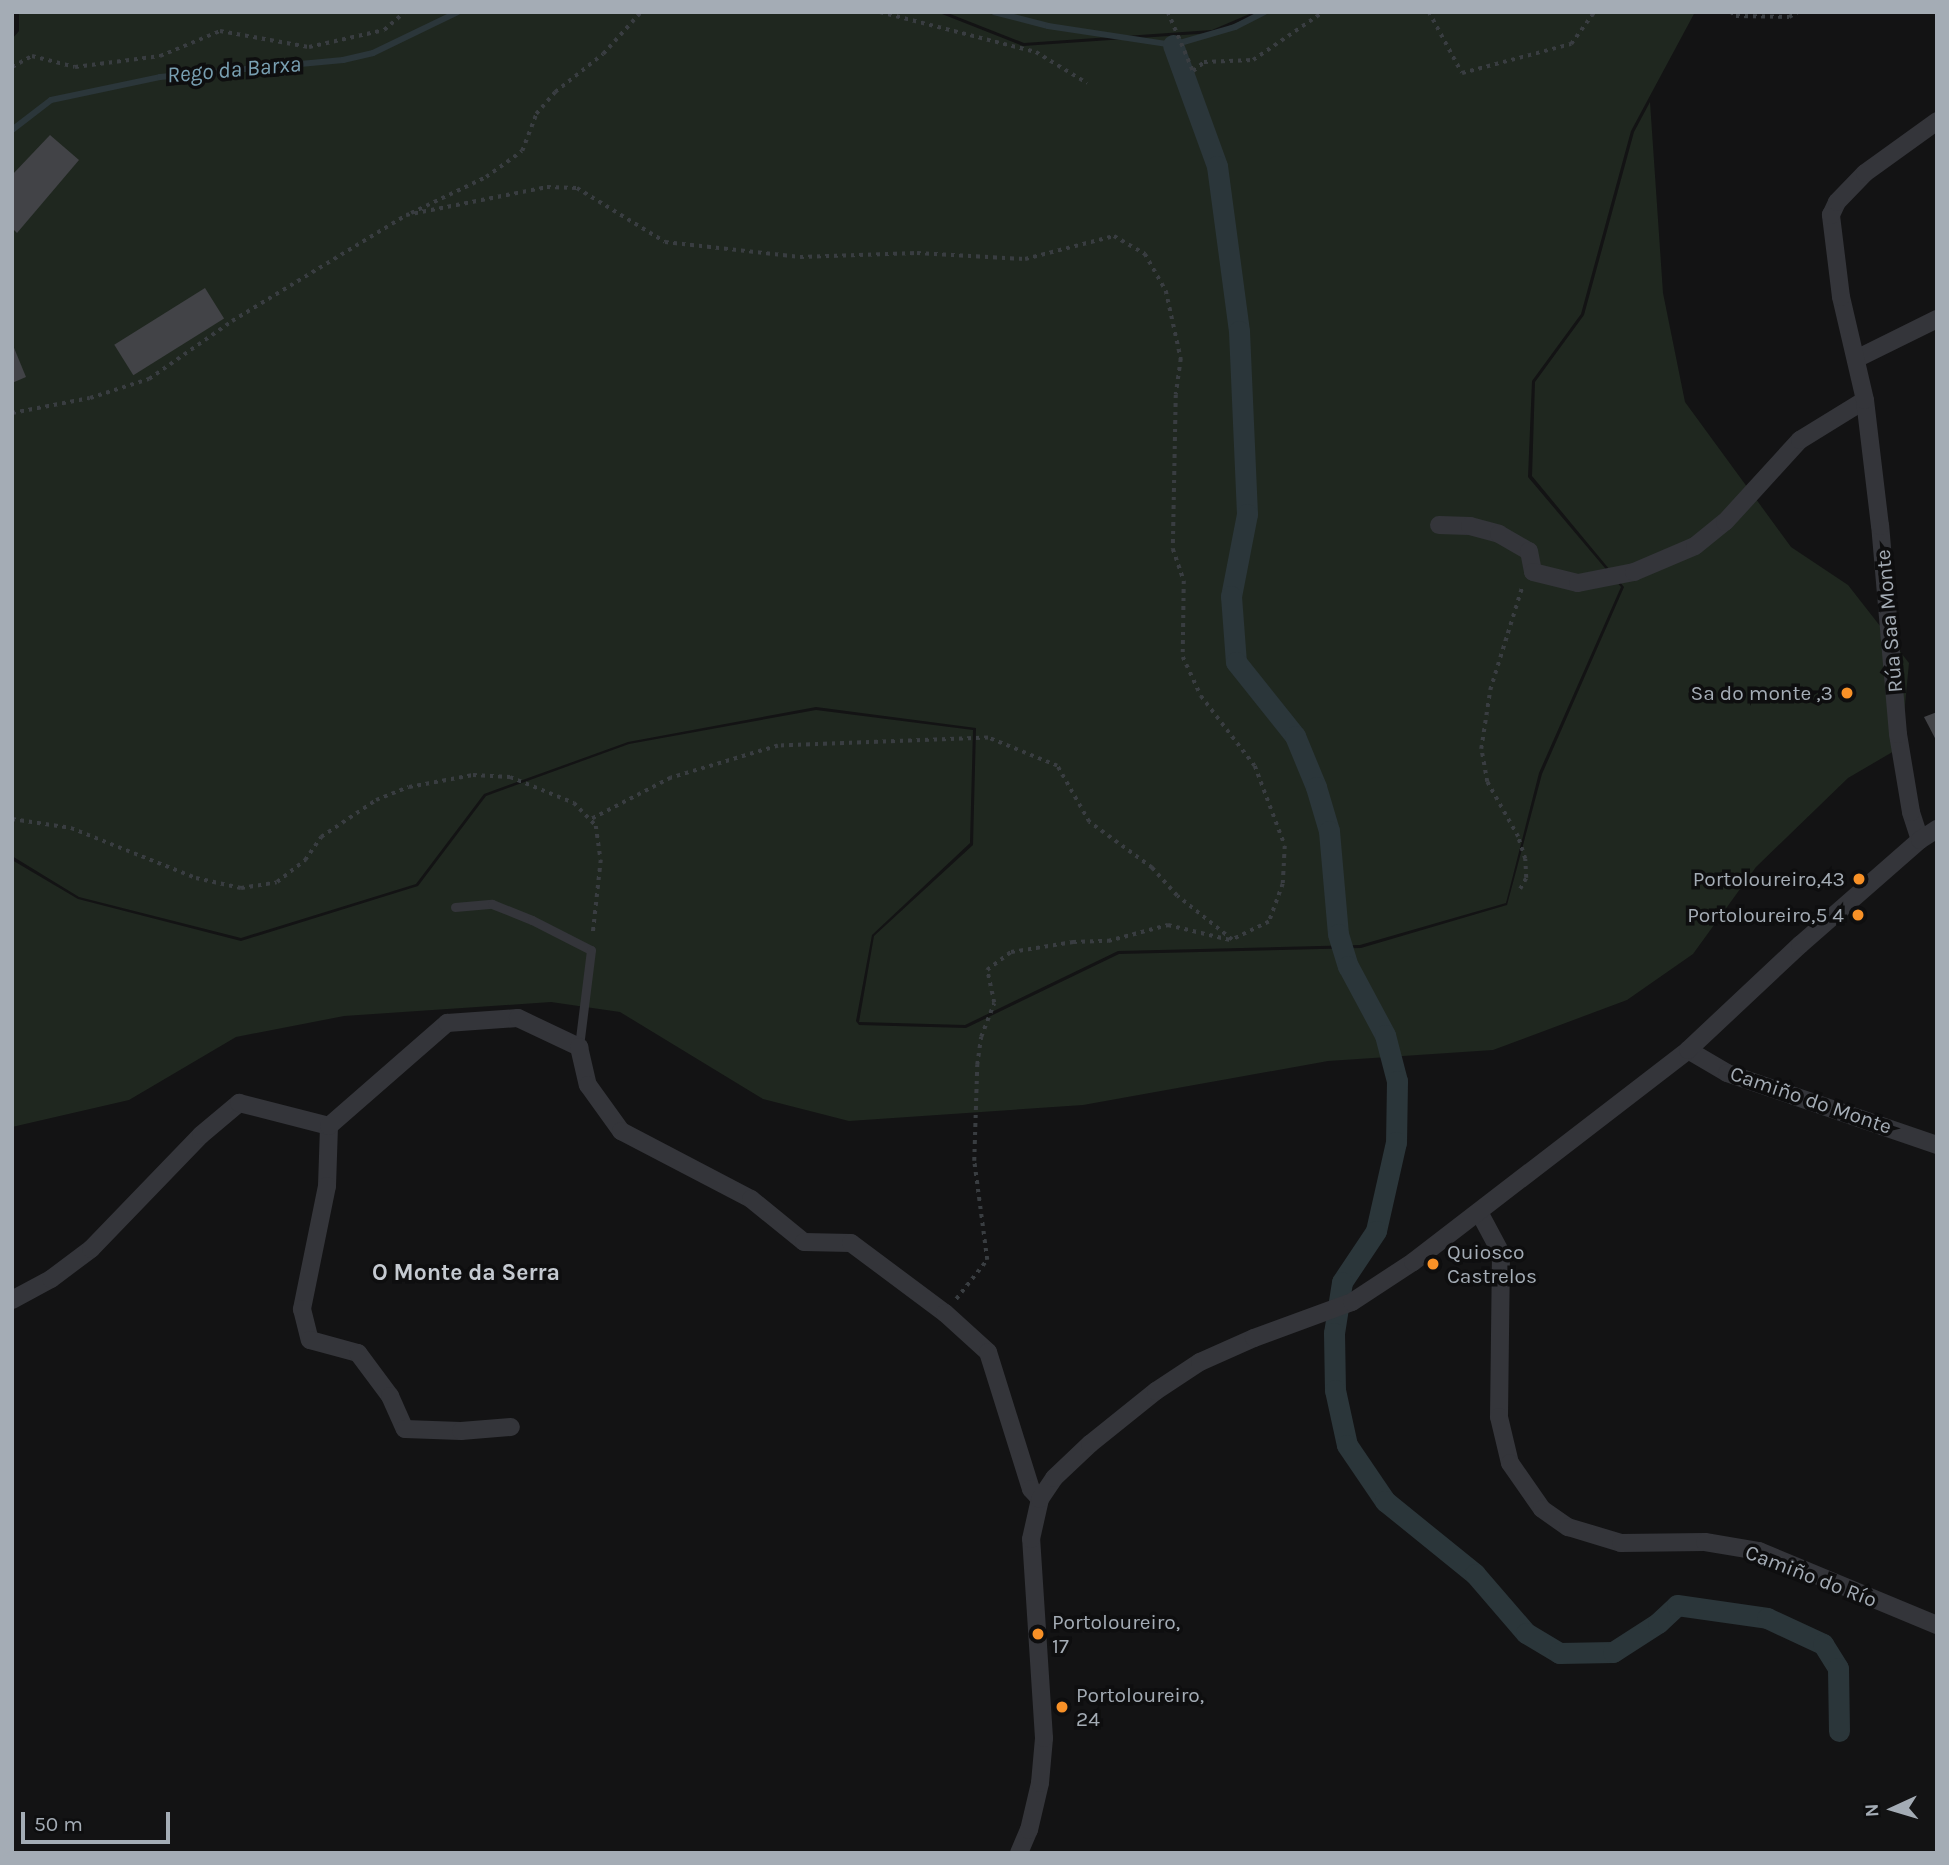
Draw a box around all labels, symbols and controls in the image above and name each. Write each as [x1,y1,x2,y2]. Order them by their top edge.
water label: Rego da Barxa [166,50,302,90]
street label: Rúa Saa Monte [1870,548,1908,694]
place label: Sa do monte ,3 [1691,680,1833,706]
marker: Sa do monte ,3 [1839,685,1855,701]
place label: Portoloureiro,43 [1693,866,1845,892]
marker: Portoloureiro,43 [1851,871,1867,887]
place label: Portoloureiro,5 4 [1687,902,1844,928]
marker: Portoloureiro,5 4 [1850,907,1866,923]
street label: Camiño do Monte [1727,1061,1895,1139]
place label: Quiosco Castrelos [1447,1239,1537,1289]
marker: Quiosco Castrelos [1425,1256,1441,1272]
district label: O Monte da Serra [372,1259,560,1287]
street label: Camiño do Río [1742,1539,1880,1613]
place label: Portoloureiro, 17 [1052,1609,1180,1659]
marker: Portoloureiro, 17 [1030,1626,1046,1642]
place label: Portoloureiro, 24 [1076,1682,1204,1732]
marker: Portoloureiro, 24 [1054,1699,1070,1715]
north arrow [1858,1774,1928,1844]
scale bar [24,1798,173,1842]
text: N [1861,1803,1883,1818]
text: 50 m [34,1812,83,1836]

